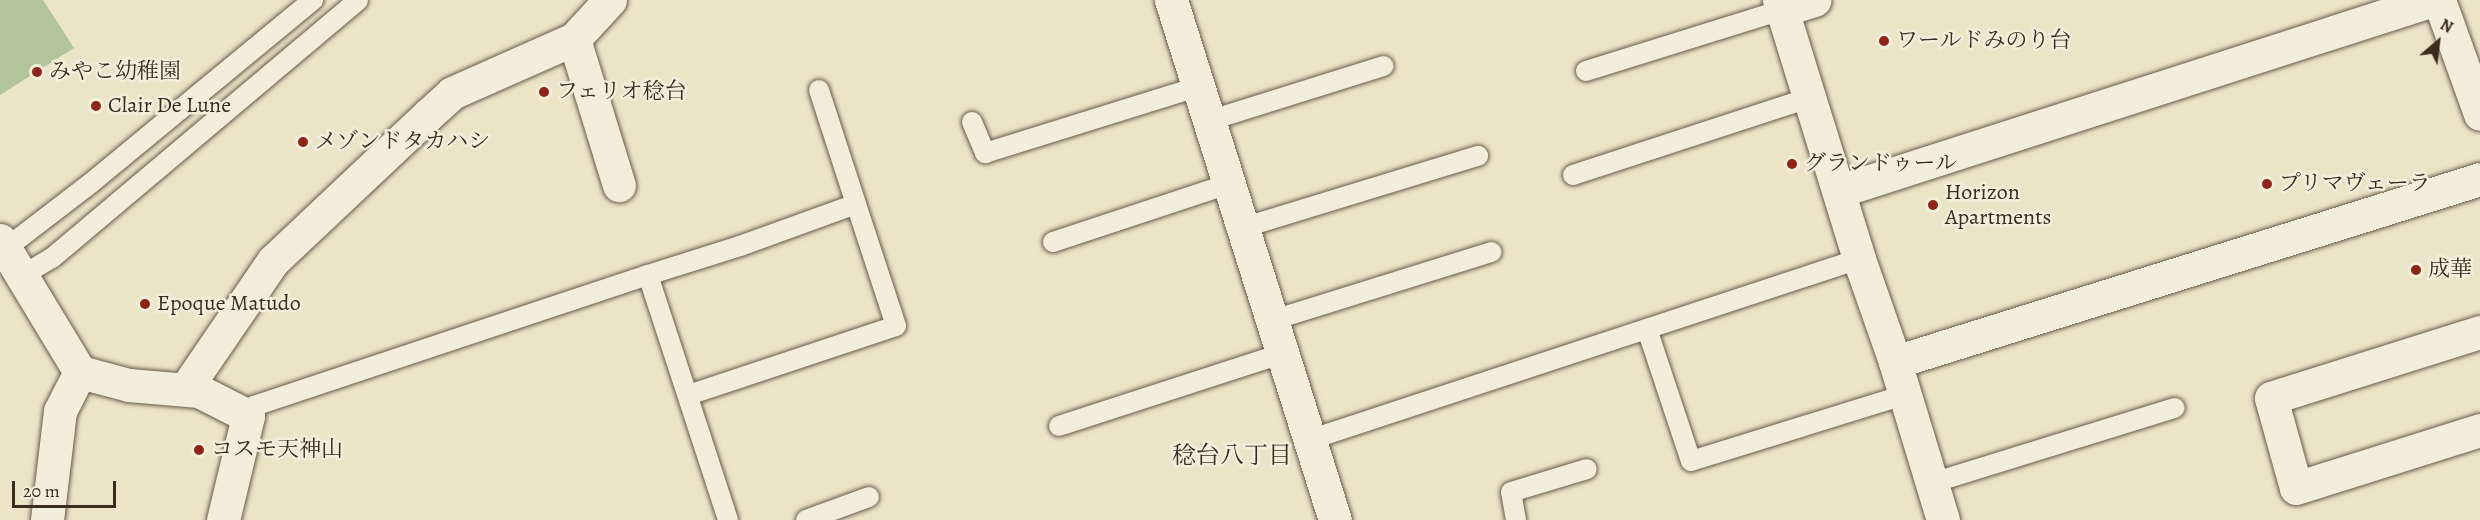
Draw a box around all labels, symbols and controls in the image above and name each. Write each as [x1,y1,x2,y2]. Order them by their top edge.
north arrow [2408,12,2468,72]
text: N [2436,14,2457,39]
place label: ワールドみのり台 [1896,28,2072,54]
marker: ワールドみのり台 [1877,34,1891,48]
place label: みやこ幼稚園 [49,59,181,85]
marker: みやこ幼稚園 [30,65,44,79]
place label: フェリオ稔台 [556,79,688,105]
marker: フェリオ稔台 [537,85,551,99]
place label: Clair De Lune [108,93,231,119]
marker: Clair De Lune [89,99,103,113]
place label: メゾンドタカハシ [315,129,491,155]
marker: メゾンドタカハシ [296,135,310,149]
place label: グランドゥール [1804,151,1958,177]
marker: グランドゥール [1785,157,1799,171]
place label: プリマヴェーラ [2279,171,2433,197]
marker: プリマヴェーラ [2260,177,2274,191]
place label: Horizon Apartments [1945,179,2051,230]
marker: Horizon Apartments [1926,198,1940,212]
place label: 成華 [2428,257,2472,283]
marker: 成華 [2409,263,2423,277]
place label: Epoque Matudo [157,291,301,317]
marker: Epoque Matudo [138,297,152,311]
place label: コスモ天神山 [211,437,343,463]
district label: 稔台八丁目 [1172,442,1292,470]
marker: コスモ天神山 [192,443,206,457]
scale bar [15,469,118,507]
text: 20 m [23,479,60,503]

